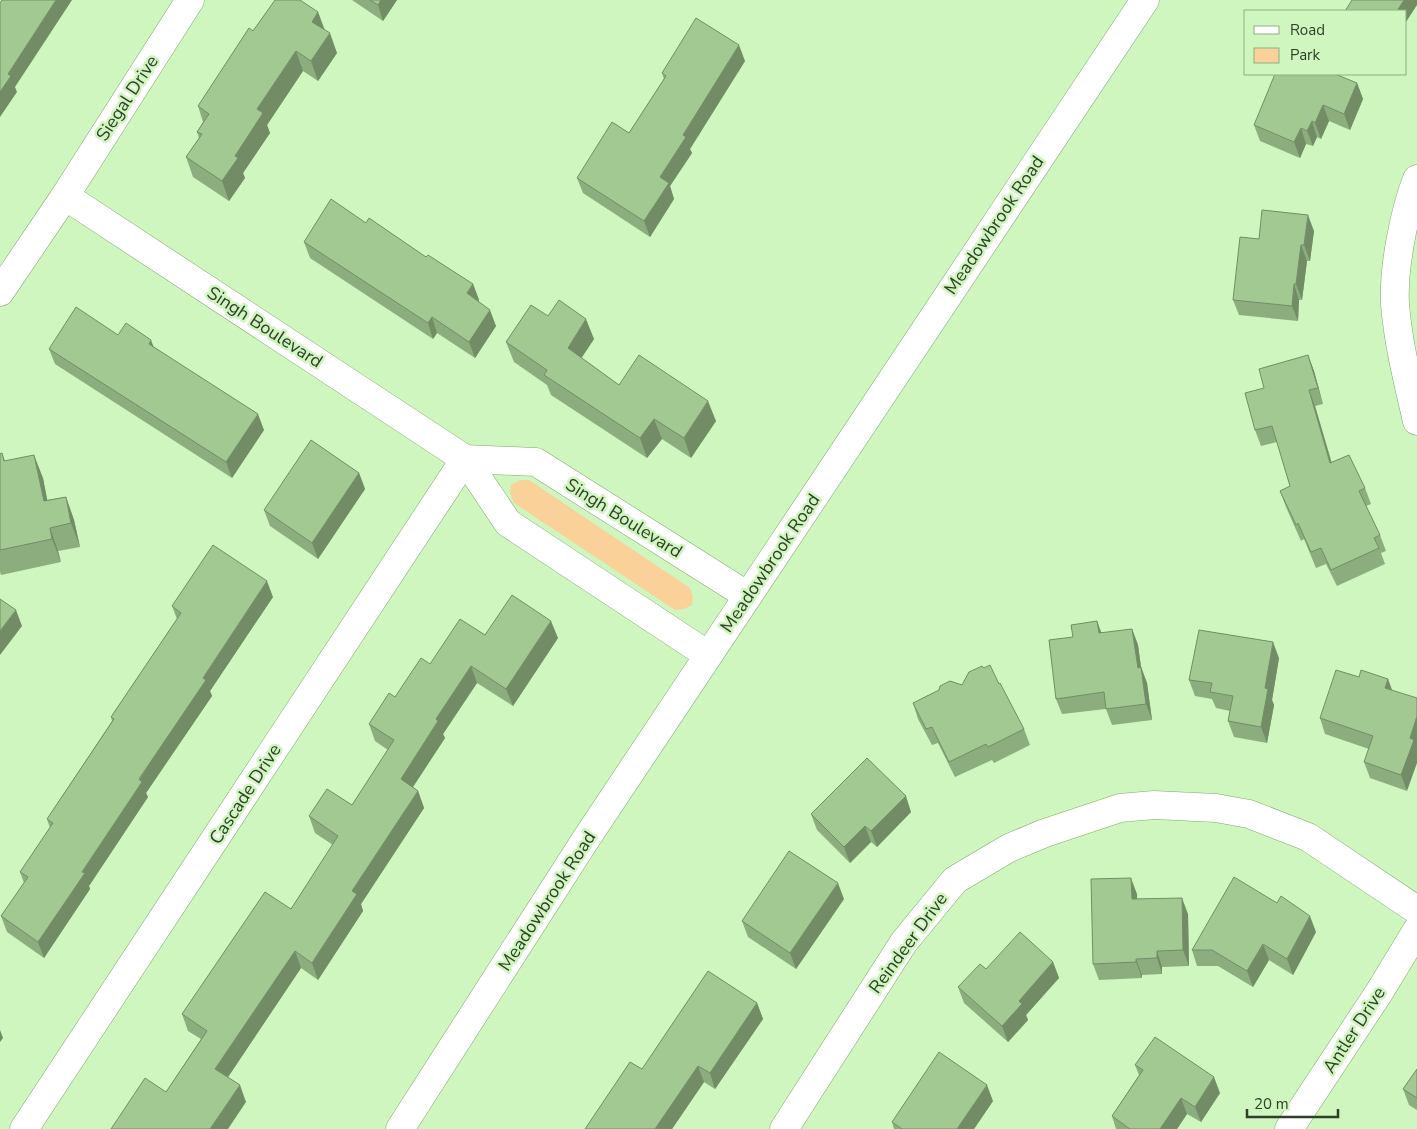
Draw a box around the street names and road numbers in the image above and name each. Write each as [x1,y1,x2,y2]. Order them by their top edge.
street label: Siegal Drive [90,51,164,145]
street label: Meadowbrook Road [939,151,1049,299]
street label: Singh Boulevard [203,281,327,373]
street label: Singh Boulevard [561,473,687,563]
street label: Meadowbrook Road [715,489,825,637]
street label: Cascade Drive [204,739,286,849]
street label: Meadowbrook Road [493,826,601,976]
street label: Reindeer Drive [863,888,953,998]
street label: Antler Drive [1317,982,1391,1078]

